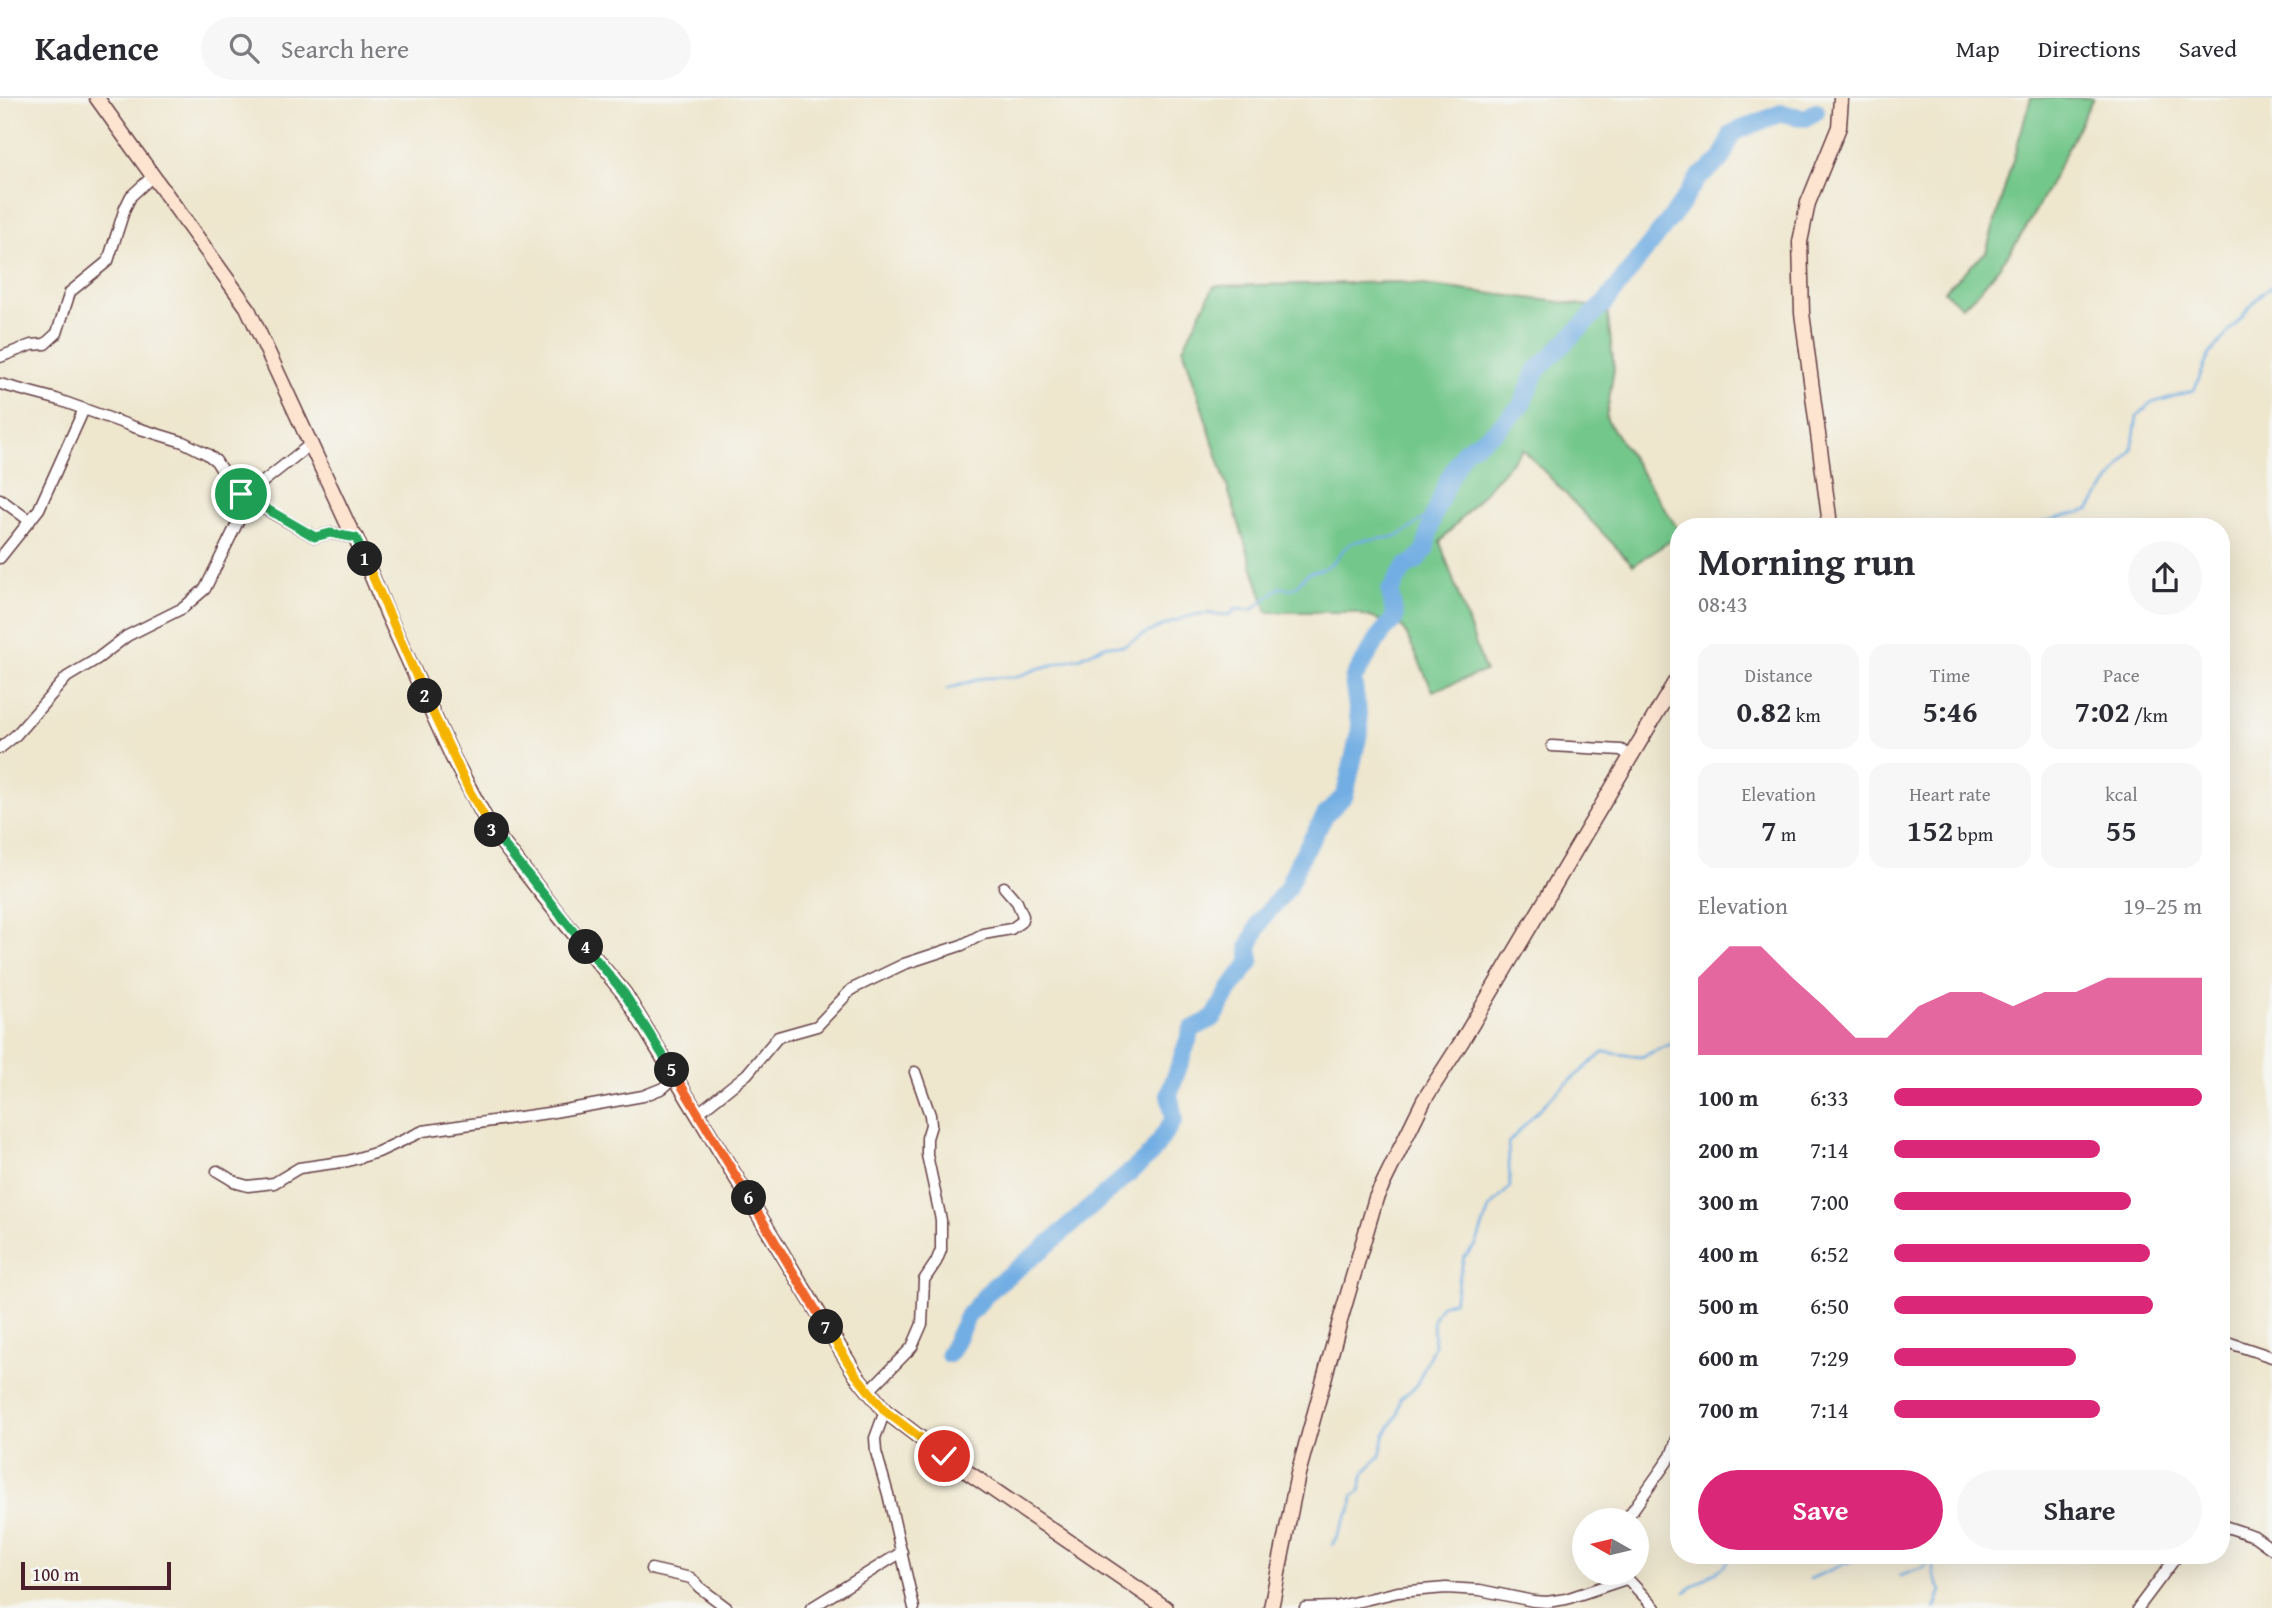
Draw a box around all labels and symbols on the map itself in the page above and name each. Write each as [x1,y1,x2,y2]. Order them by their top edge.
pin [211,464,271,524]
pin: 1 [348,542,382,576]
pin: 2 [408,678,442,714]
pin: 3 [475,812,510,848]
pin: 4 [568,930,604,964]
pin: 5 [654,1052,690,1088]
pin: 6 [732,1180,766,1216]
pin: 7 [808,1310,844,1344]
pin [914,1426,974,1486]
north arrow [1572,1508,1648,1586]
scale bar [21,1559,172,1591]

